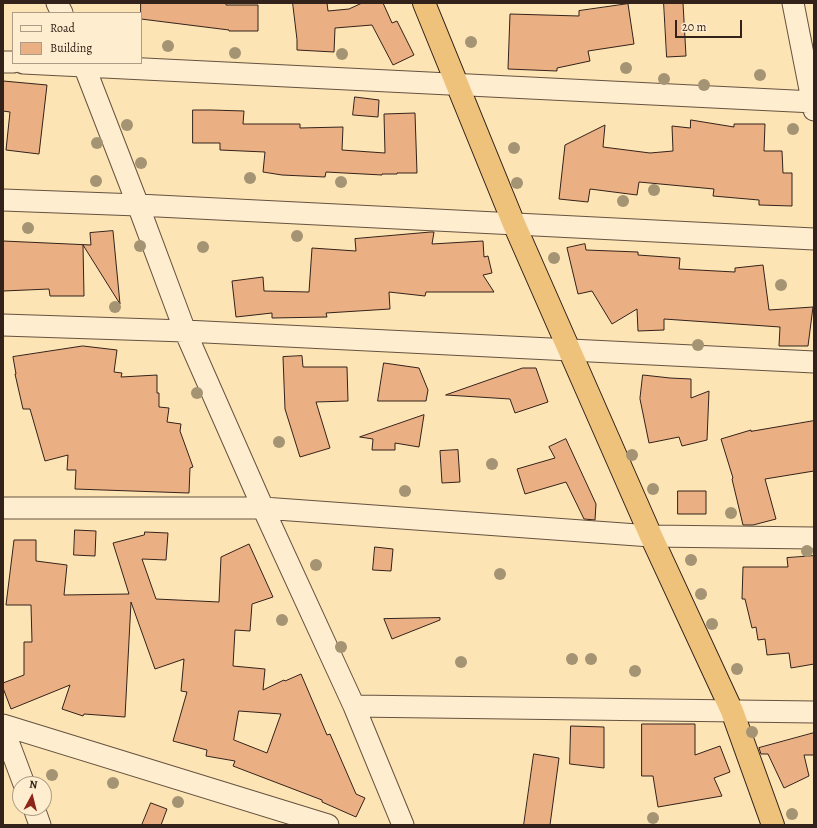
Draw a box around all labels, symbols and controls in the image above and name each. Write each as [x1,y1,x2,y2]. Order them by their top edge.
legend [12,12,142,64]
scale bar [677,12,744,38]
text: 20 m [682,19,706,35]
text: Road [50,20,75,36]
text: Building [50,40,92,56]
north arrow [12,776,52,816]
text: N [29,777,38,793]

